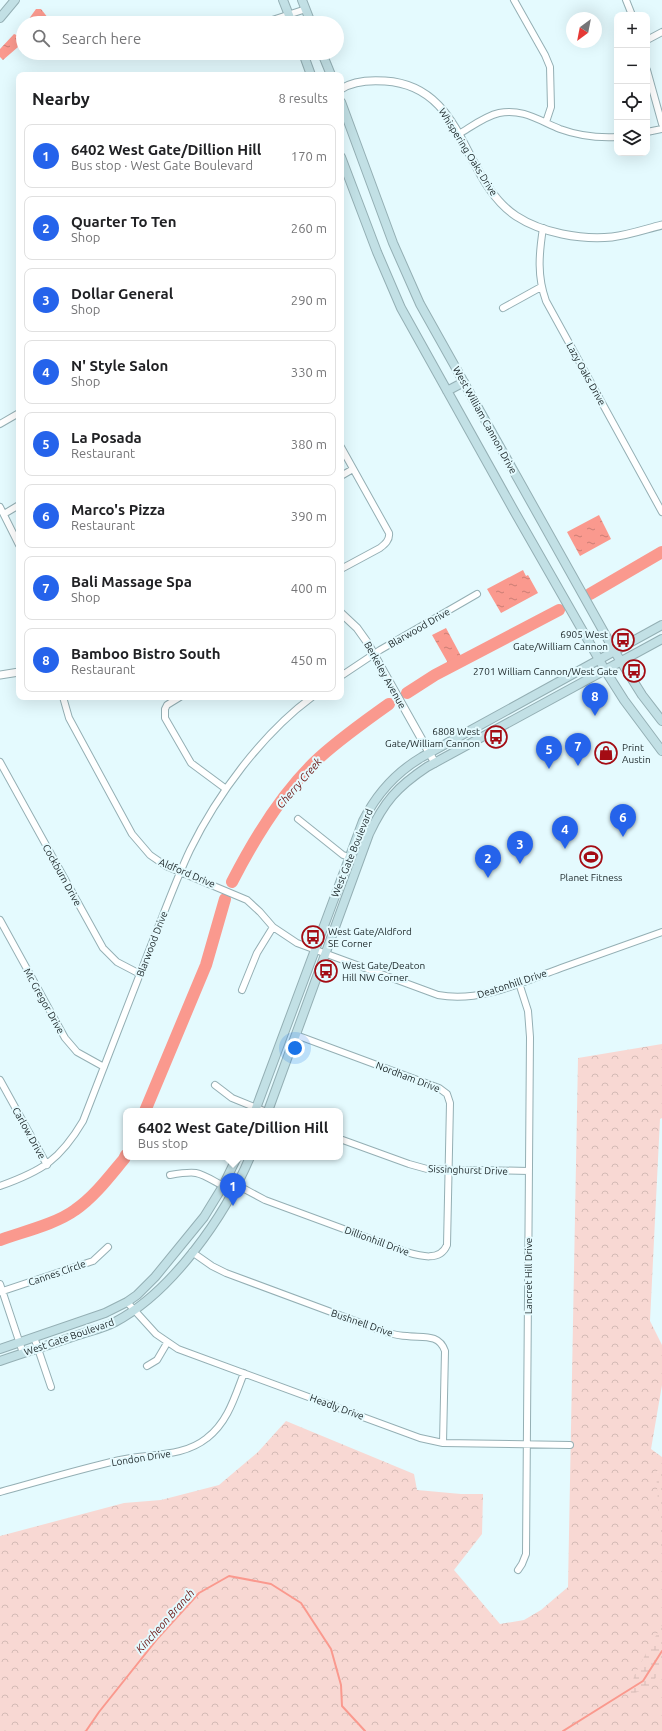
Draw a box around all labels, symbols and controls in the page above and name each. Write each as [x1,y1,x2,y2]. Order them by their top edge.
north arrow [566,12,602,48]
map controls [614,12,650,156]
button: + [614,12,650,48]
search box [16,16,344,60]
icon: search [30,27,52,49]
text: Search here [62,30,141,47]
button: − [614,48,650,84]
button: locate [614,84,650,120]
text: Nearby [32,89,90,108]
text: 8 results [278,91,328,105]
street label: Whispering Oaks Drive [437,106,499,198]
button: layers [614,120,650,156]
text: 6402 West Gate/Dillion Hill [71,141,261,158]
text: 1 [42,149,50,163]
text: 170 m [291,149,327,163]
text: Bus stop · West Gate Boulevard [71,158,253,172]
text: Quarter To Ten [71,213,176,230]
text: 2 [42,221,50,235]
text: 260 m [291,221,327,235]
text: Shop [71,230,100,244]
text: Dollar General [71,285,173,302]
text: 3 [42,293,50,307]
text: 290 m [291,293,327,307]
text: Shop [71,302,100,316]
street label: Lazy Oaks Drive [564,341,608,407]
text: N' Style Salon [71,357,168,374]
street label: West William Cannon Drive [451,364,519,476]
text: 4 [42,365,50,379]
text: 330 m [291,365,327,379]
text: Shop [71,374,100,388]
text: La Posada [71,429,142,446]
text: 5 [42,437,50,451]
text: 380 m [291,437,327,451]
text: Restaurant [71,446,135,460]
text: Marco's Pizza [71,501,165,518]
text: 6 [42,509,50,523]
text: 390 m [291,509,327,523]
text: Restaurant [71,518,135,532]
text: Bali Massage Spa [71,573,192,590]
text: 7 [42,581,50,595]
text: 400 m [291,581,327,595]
text: Shop [71,590,100,604]
street label: Blarwood Drive [386,606,452,650]
bus stop icon: 6905 West Gate/William Cannon [610,627,636,653]
place label: 6905 West Gate/William Cannon [513,629,608,652]
street label: Berkeley Avenue [362,640,408,710]
text: Bamboo Bistro South [71,645,220,662]
text: 8 [42,653,50,667]
text: 450 m [291,653,327,667]
bus stop icon: 2701 William Cannon/West Gate [621,658,647,684]
text: Restaurant [71,662,135,676]
place label: 2701 William Cannon/West Gate [473,666,618,677]
pin: 8 [582,683,608,716]
bus stop icon: 6808 West Gate/William Cannon [483,724,509,750]
place label: 6808 West Gate/William Cannon [385,726,480,749]
pin: 7 [565,733,591,766]
pin: 5 [536,736,562,769]
shop icon: Print Austin [593,740,619,766]
place label: Print Austin [622,742,651,765]
water label: Cherry Creek [274,755,324,811]
pin: 6 [610,804,636,837]
street label: West Gate Boulevard [329,807,375,899]
pin: 4 [552,816,578,849]
pin: 3 [507,831,533,864]
street label: Cockburn Drive [41,842,83,908]
sports icon: Planet Fitness [578,844,604,870]
pin: 2 [475,845,501,878]
street label: Aldford Drive [157,856,217,890]
place label: Planet Fitness [560,872,622,883]
street label: Blarwood Drive [134,910,170,978]
bus stop icon: West Gate/Aldford SE Corner [300,924,326,950]
place label: West Gate/Aldford SE Corner [328,926,412,949]
bus stop icon: West Gate/Deaton Hill NW Corner [313,958,339,984]
place label: West Gate/Deaton Hill NW Corner [342,960,425,983]
street label: Mc Gregor Drive [22,966,66,1036]
street label: Deatonhill Drive [476,968,548,1000]
your location [285,1038,305,1058]
street label: Nordham Drive [374,1060,442,1094]
street label: Carlow Drive [10,1105,48,1161]
popup [123,1108,343,1160]
text: 6402 West Gate/Dillion Hill [138,1119,328,1136]
text: Bus stop [138,1136,188,1150]
street label: Sissinghurst Drive [428,1163,508,1177]
pin: 1 [220,1173,246,1206]
street label: Dillionhill Drive [343,1224,411,1258]
street label: Lancret Hill Drive [523,1238,534,1314]
street label: Cannes Circle [27,1258,87,1288]
street label: Bushnell Drive [330,1307,394,1339]
street label: West Gate Boulevard [23,1316,116,1358]
street label: Headly Drive [308,1392,366,1422]
street label: London Drive [111,1448,171,1468]
water label: Kincheon Branch [133,1587,197,1655]

